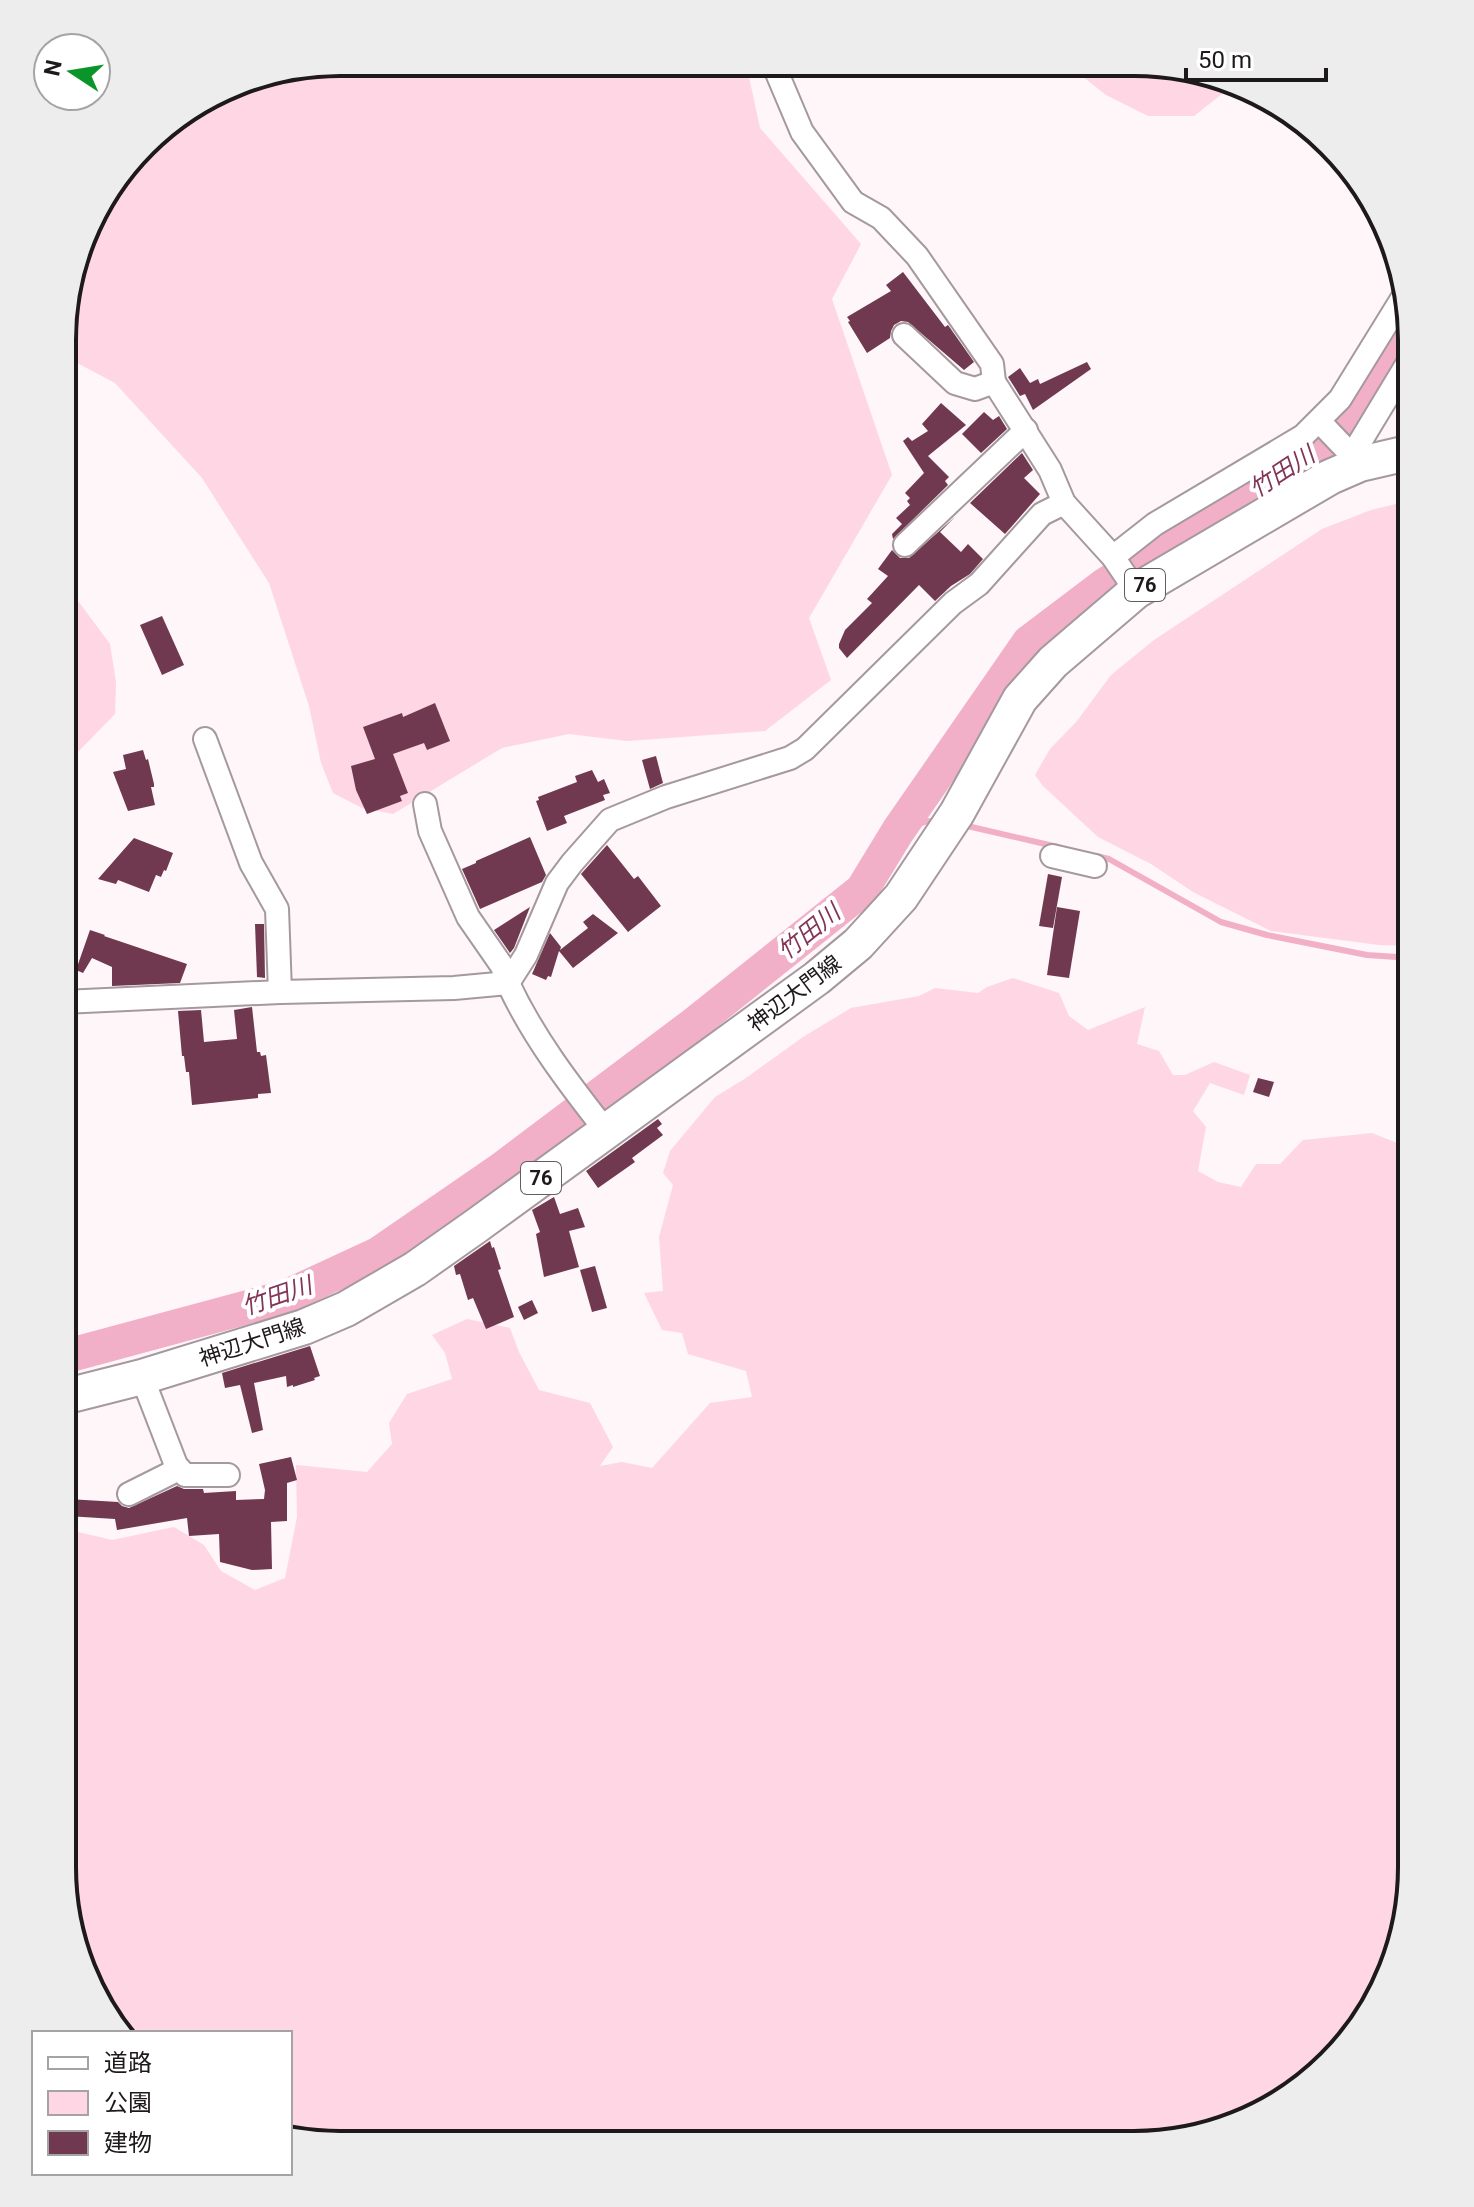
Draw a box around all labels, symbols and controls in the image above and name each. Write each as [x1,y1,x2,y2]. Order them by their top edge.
north arrow [32,32,112,112]
scale bar [1186,32,1326,82]
text: 50 m [1198,46,1252,74]
text: N [39,58,67,78]
water label: 竹田川 [1244,439,1322,503]
road number: 76 [1125,569,1165,601]
water label: 竹田川 [772,897,848,966]
street label: 神辺大門線 [743,950,846,1036]
road number: 76 [521,1162,561,1194]
water label: 竹田川 [238,1270,318,1321]
street label: 神辺大門線 [196,1314,308,1371]
legend [32,2031,292,2175]
text: 道路 [104,2049,152,2077]
text: 公園 [104,2089,152,2117]
text: 建物 [104,2129,152,2157]

